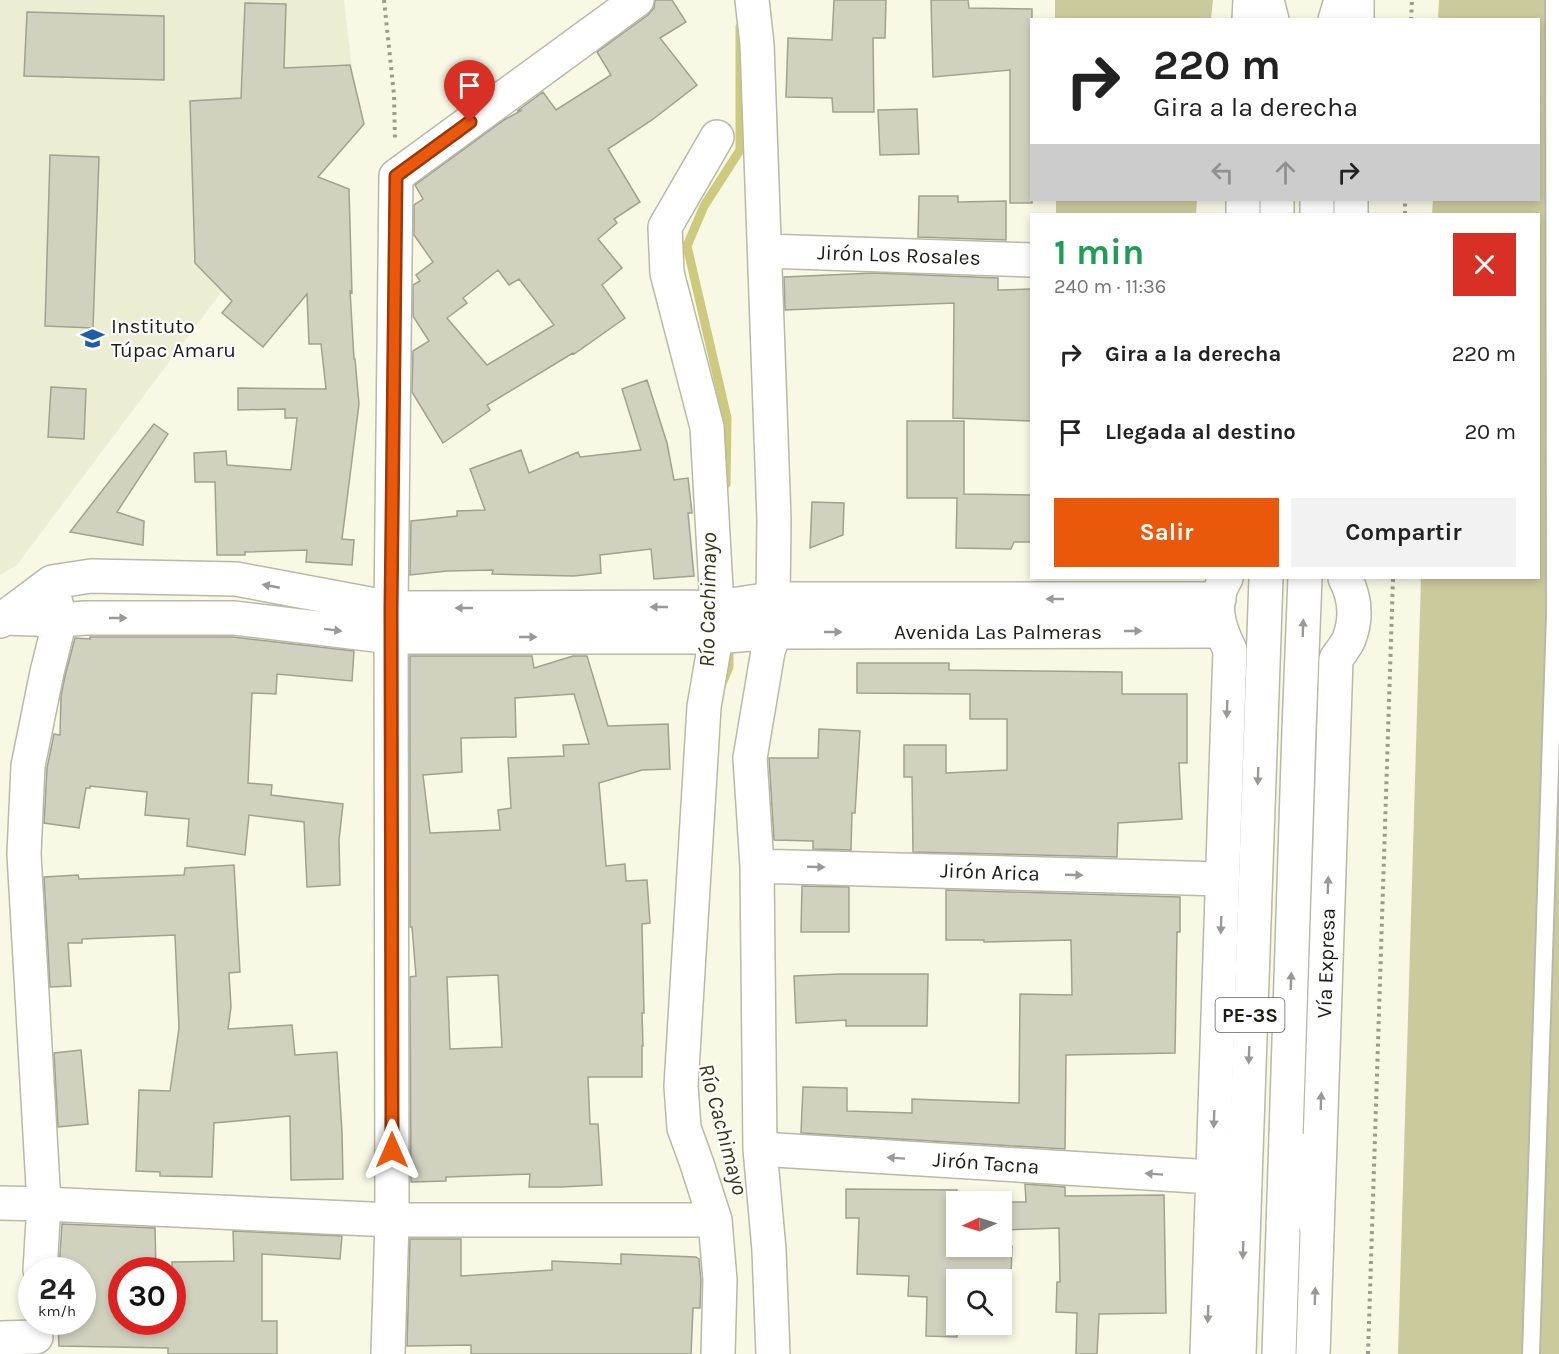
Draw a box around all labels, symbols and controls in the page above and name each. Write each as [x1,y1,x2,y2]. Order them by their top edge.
text: 220 m [1153,40,1281,90]
icon: right [1054,42,1132,120]
pin [444,60,495,122]
icon: arrive [453,69,486,102]
text: Gira a la derecha [1153,91,1358,123]
icon: left [1206,156,1239,189]
icon: ahead [1269,156,1302,189]
icon: right [1332,156,1365,189]
text: 1 min [1054,231,1144,273]
button: close [1453,233,1516,296]
street label: Jirón Los Rosales [817,240,981,270]
text: 240 m · 11:36 [1054,275,1166,298]
place label: Instituto Túpac Amaru [111,314,236,362]
school or university icon: Instituto Túpac Amaru [80,325,106,351]
icon: right [1054,338,1087,371]
text: Gira a la derecha [1105,341,1281,367]
text: 220 m [1452,341,1516,367]
icon: arrive [1054,416,1087,449]
text: Llegada al destino [1105,419,1296,445]
text: 20 m [1464,419,1516,445]
button: Salir [1054,498,1279,567]
button: Compartir [1291,498,1516,567]
water label: Río Cachimayo [694,532,722,668]
one-way arrow [261,581,280,590]
one-way arrow [1046,594,1065,604]
one-way arrow [649,602,668,612]
one-way arrow [454,603,473,613]
one-way arrow [108,613,127,623]
one-way arrow [1299,618,1308,637]
street label: Avenida Las Palmeras [894,620,1102,644]
one-way arrow [324,625,343,635]
one-way arrow [1124,626,1143,636]
one-way arrow [824,627,843,637]
one-way arrow [518,632,537,642]
one-way arrow [1223,699,1232,718]
one-way arrow [1254,766,1263,785]
street label: Jirón Arica [940,858,1040,886]
one-way arrow [806,863,825,872]
one-way arrow [1064,870,1083,879]
one-way arrow [1323,875,1333,894]
street label: Vía Expresa [1312,907,1340,1019]
one-way arrow [1216,915,1225,934]
one-way arrow [1286,971,1295,990]
road number: PE-3S [1216,998,1284,1032]
one-way arrow [1244,1045,1254,1064]
water label: Río Cachimayo [693,1061,753,1198]
one-way arrow [1317,1091,1326,1110]
one-way arrow [1210,1110,1219,1129]
position arrow [360,1118,424,1182]
street label: Jirón Tacna [932,1147,1040,1179]
one-way arrow [887,1153,906,1162]
one-way arrow [1144,1169,1163,1178]
north arrow [946,1191,1012,1257]
map controls [946,1191,1012,1335]
one-way arrow [1238,1240,1247,1259]
speed limit sign: 30 [108,1257,186,1335]
button: search [946,1269,1012,1335]
text: 24 [39,1271,75,1307]
one-way arrow [1310,1286,1320,1305]
text: km/h [38,1302,76,1320]
one-way arrow [1203,1305,1213,1324]

